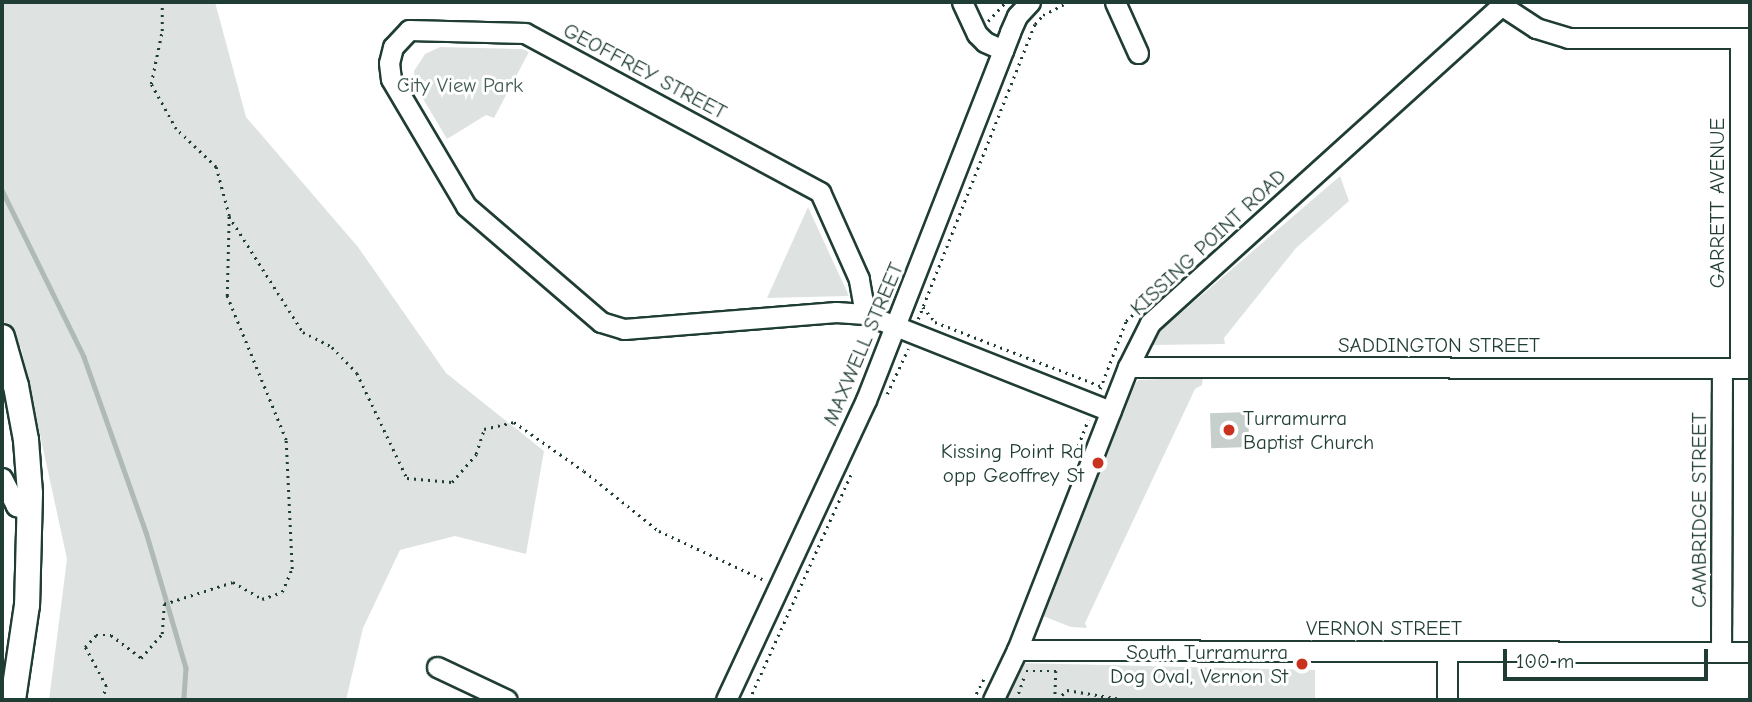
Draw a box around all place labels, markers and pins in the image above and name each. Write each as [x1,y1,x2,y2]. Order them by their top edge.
place label: Turramurra Baptist Church [1243,405,1374,455]
marker: Turramurra Baptist Church [1221,422,1237,438]
place label: Kissing Point Rd opp Geoffrey St [941,438,1084,488]
marker: Kissing Point Rd opp Geoffrey St [1090,455,1106,471]
place label: South Turramurra Dog Oval, Vernon St [1110,639,1288,689]
marker: South Turramurra Dog Oval, Vernon St [1294,656,1310,672]

